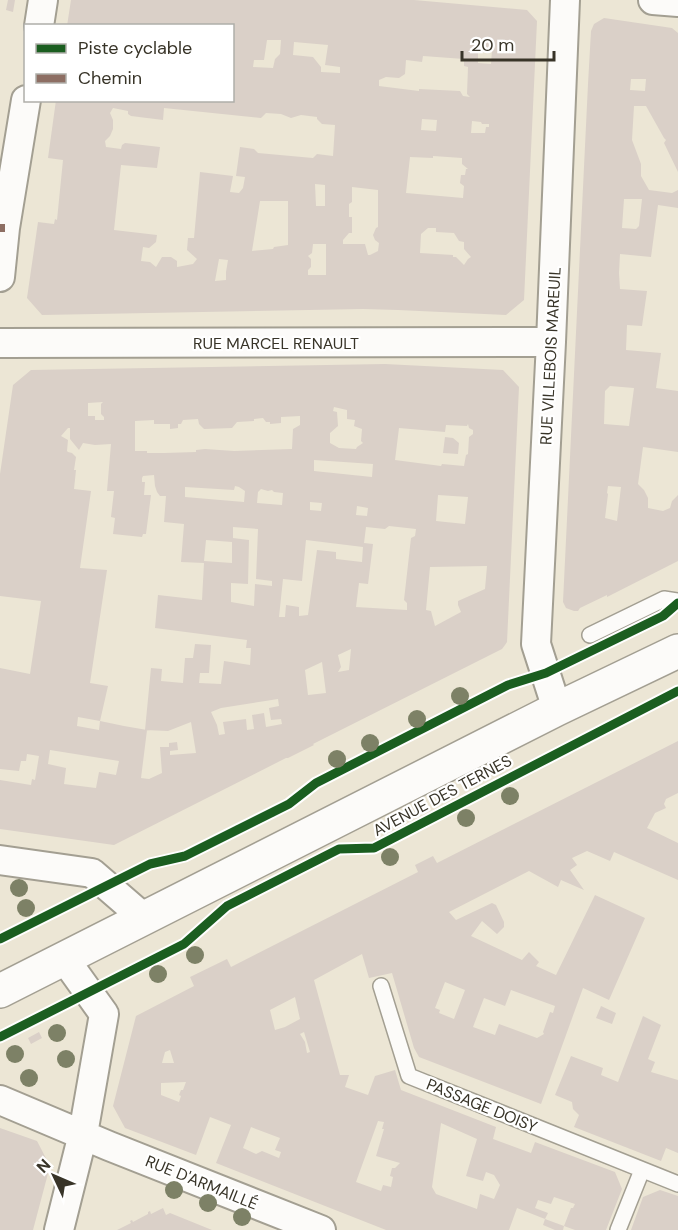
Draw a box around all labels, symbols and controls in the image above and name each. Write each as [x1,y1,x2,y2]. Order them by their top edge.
legend [24,24,234,102]
scale bar [462,24,554,62]
text: 20 m [471,33,514,57]
text: Piste cyclable [78,36,192,60]
text: Chemin [78,66,142,90]
street label: RUE VILLEBOIS MAREUIL [535,266,566,446]
street label: RUE MARCEL RENAULT [193,333,359,354]
street label: AVENUE DES TERNES [369,750,515,841]
street label: PASSAGE DOISY [423,1074,540,1137]
north arrow [24,1146,84,1206]
street label: RUE D'ARMAILLÉ [142,1150,261,1215]
text: N [32,1154,55,1177]

